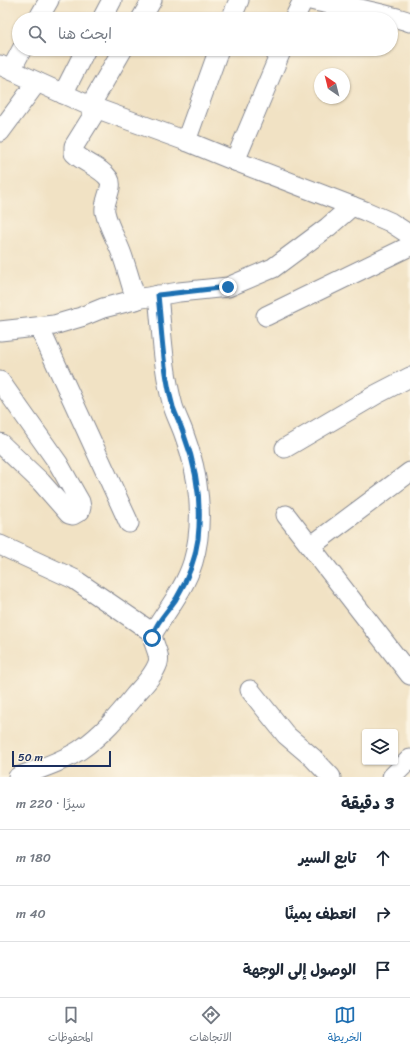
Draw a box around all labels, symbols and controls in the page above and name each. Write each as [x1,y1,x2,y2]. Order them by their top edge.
search box [12,12,398,56]
text: ابحث هنا [58,21,112,47]
icon: search [26,23,48,45]
north arrow [314,68,350,104]
route end [219,278,237,296]
route start [143,629,161,647]
map controls [362,729,398,765]
button: layers [362,729,398,765]
text: 50 m [18,748,43,767]
scale bar [12,749,111,768]
text: 3 دقيقة [341,788,394,818]
text: سيرًا · 220 m [16,792,85,815]
text: تابع السير [299,845,356,871]
text: 180 m [16,846,51,869]
icon: ahead [372,847,394,869]
text: انعطف يمينًا [285,901,356,927]
text: 40 m [16,902,46,925]
icon: right [372,903,394,925]
text: الوصول إلى الوجهة [243,957,356,983]
icon: arrive [372,959,394,981]
tab: المحفوظات [48,1004,93,1047]
tab: الاتجاهات [189,1004,232,1047]
tab: الخريطة [328,1004,362,1047]

